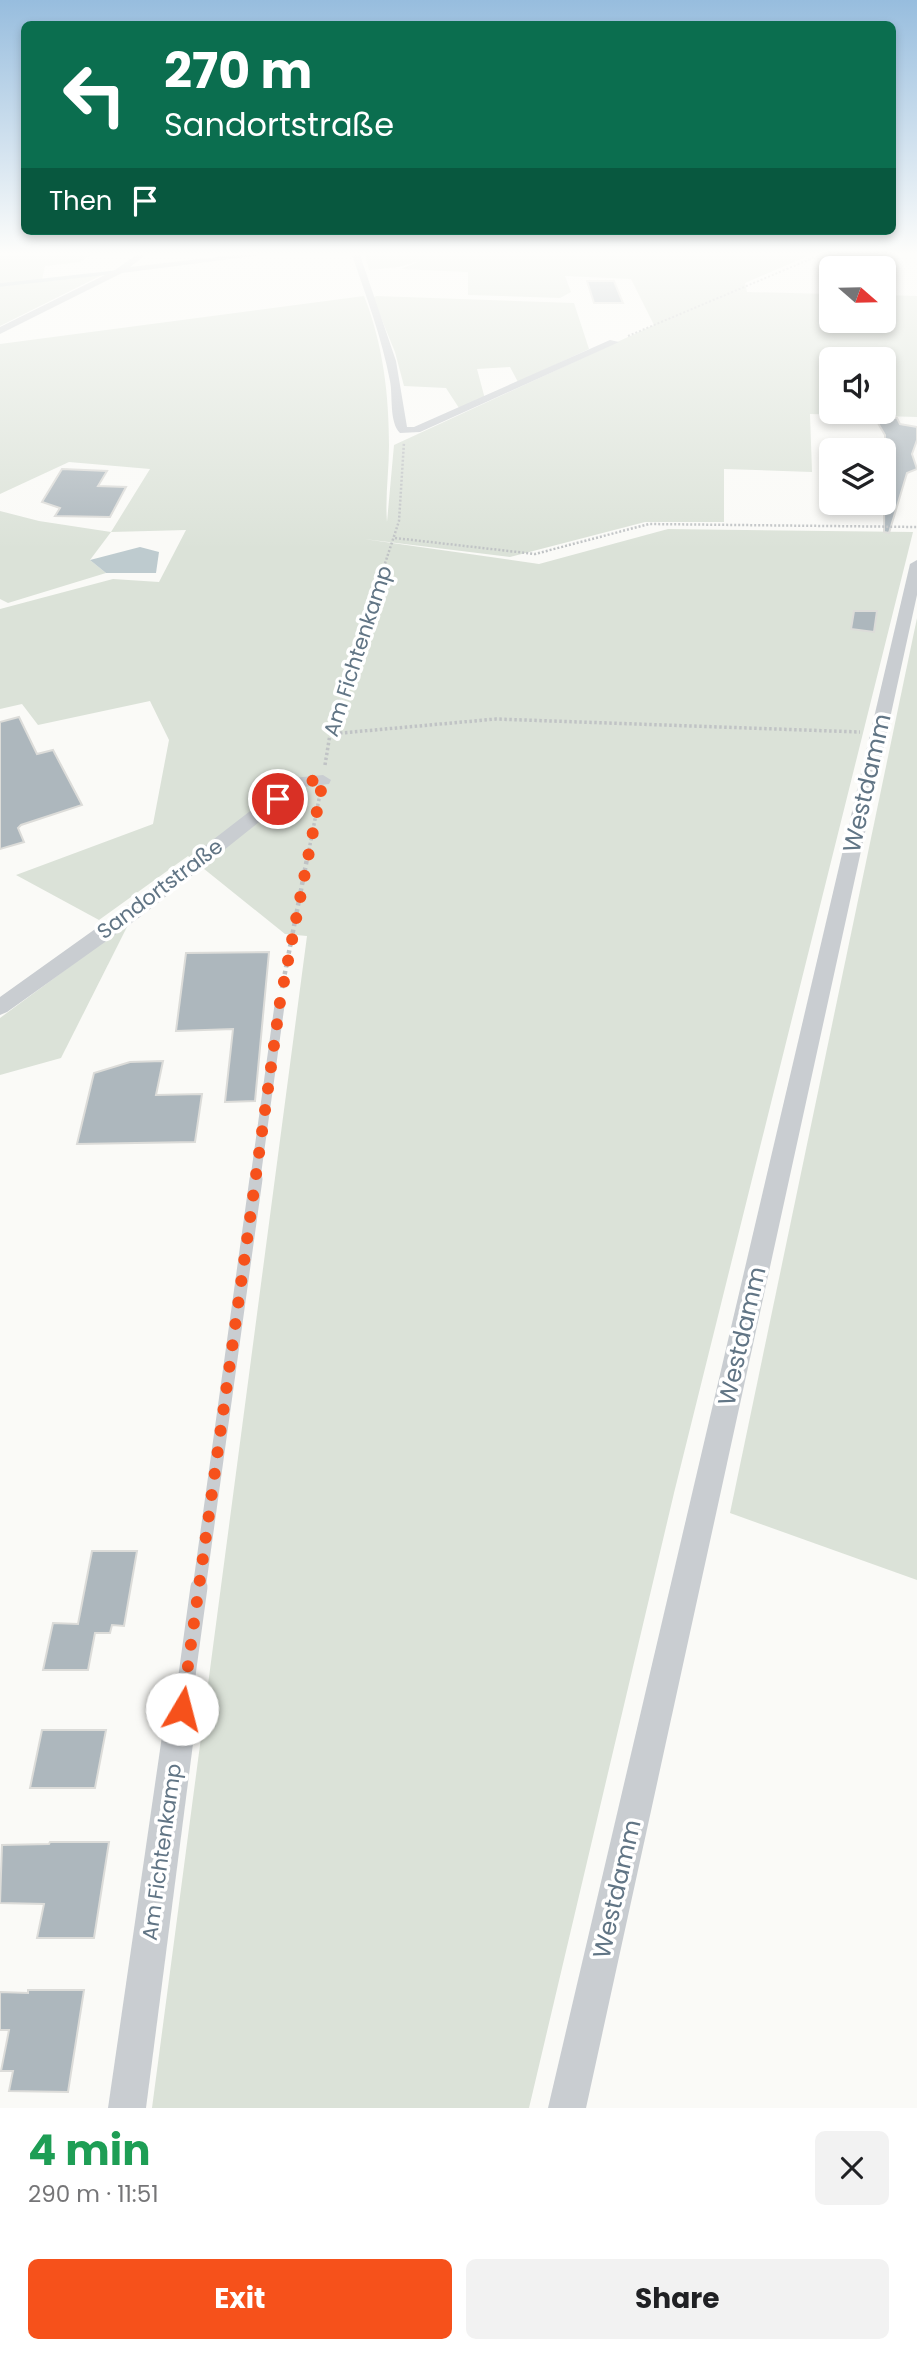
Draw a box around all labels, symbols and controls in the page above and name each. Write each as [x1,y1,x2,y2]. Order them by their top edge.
text: 270 m [164,37,312,105]
icon: left [49,49,140,140]
text: Sandortstraße [164,102,394,147]
icon: arrive [126,182,164,220]
text: Then [49,183,112,219]
north arrow [819,256,896,332]
map controls [819,256,896,515]
button: sound [819,347,896,424]
button: layers [819,438,896,515]
street label: Am Fichtenkamp [316,562,399,740]
street label: Westdamm [835,710,899,856]
pin [248,769,308,829]
icon: arrive [259,780,297,818]
street label: Sandortstraße [91,832,229,946]
street label: Westdamm [710,1263,774,1409]
position arrow [145,1672,219,1746]
street label: Am Fichtenkamp [135,1762,188,1942]
street label: Westdamm [585,1816,649,1962]
text: 4 min [28,2121,151,2180]
button: close [815,2131,889,2205]
text: 290 m · 11:51 [28,2178,159,2210]
button: Exit [28,2259,452,2339]
button: Share [466,2259,889,2339]

